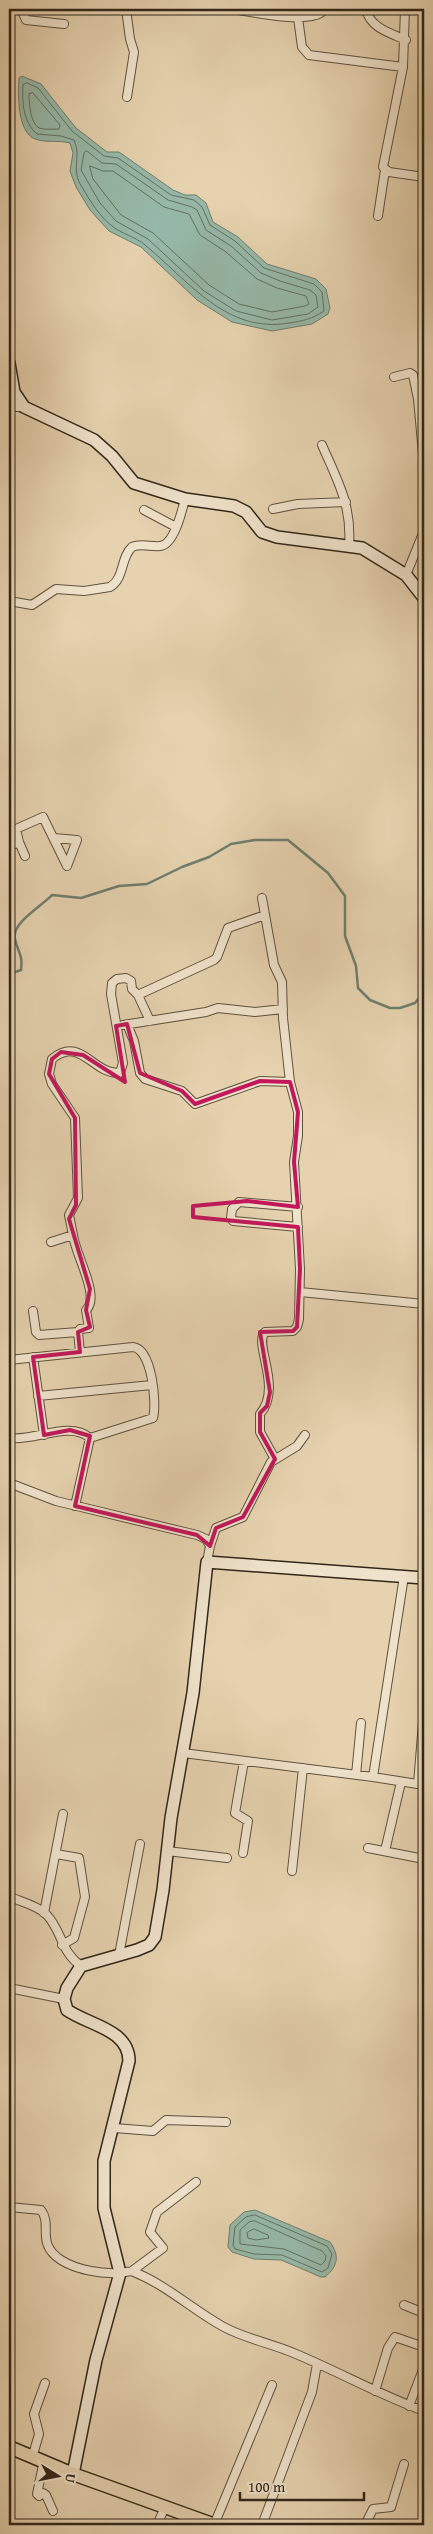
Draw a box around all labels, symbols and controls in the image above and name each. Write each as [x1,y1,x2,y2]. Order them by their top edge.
north arrow [32,2452,82,2502]
scale bar [240,2469,364,2501]
text: U [60,2472,81,2485]
text: 100 m [248,2476,286,2497]

